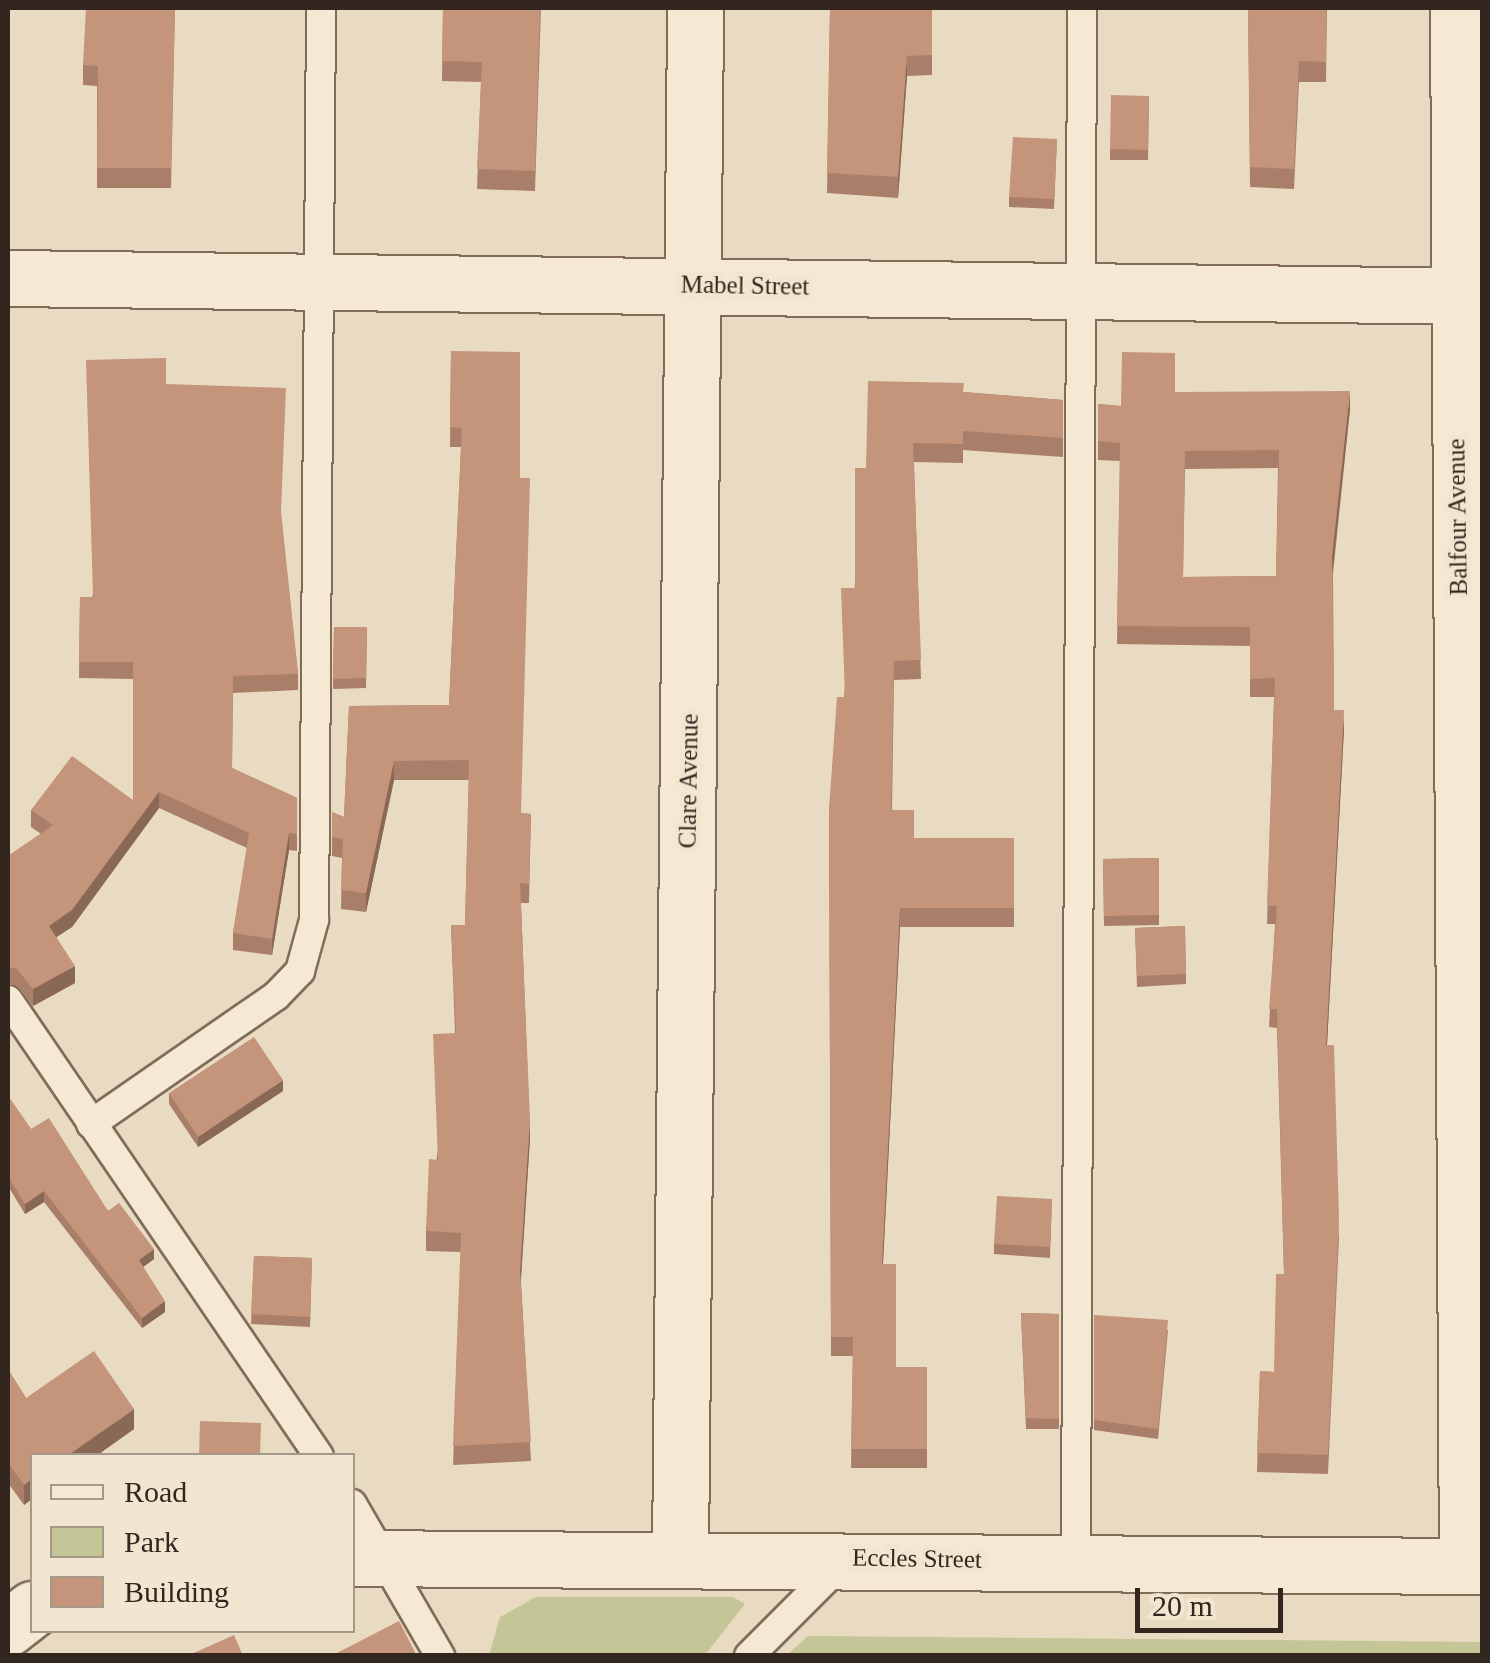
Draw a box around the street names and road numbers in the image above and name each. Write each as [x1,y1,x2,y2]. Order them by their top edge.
street label: Mabel Street [681,270,809,302]
street label: Balfour Avenue [1442,437,1474,597]
street label: Clare Avenue [673,713,705,849]
street label: Eccles Street [852,1543,982,1575]

